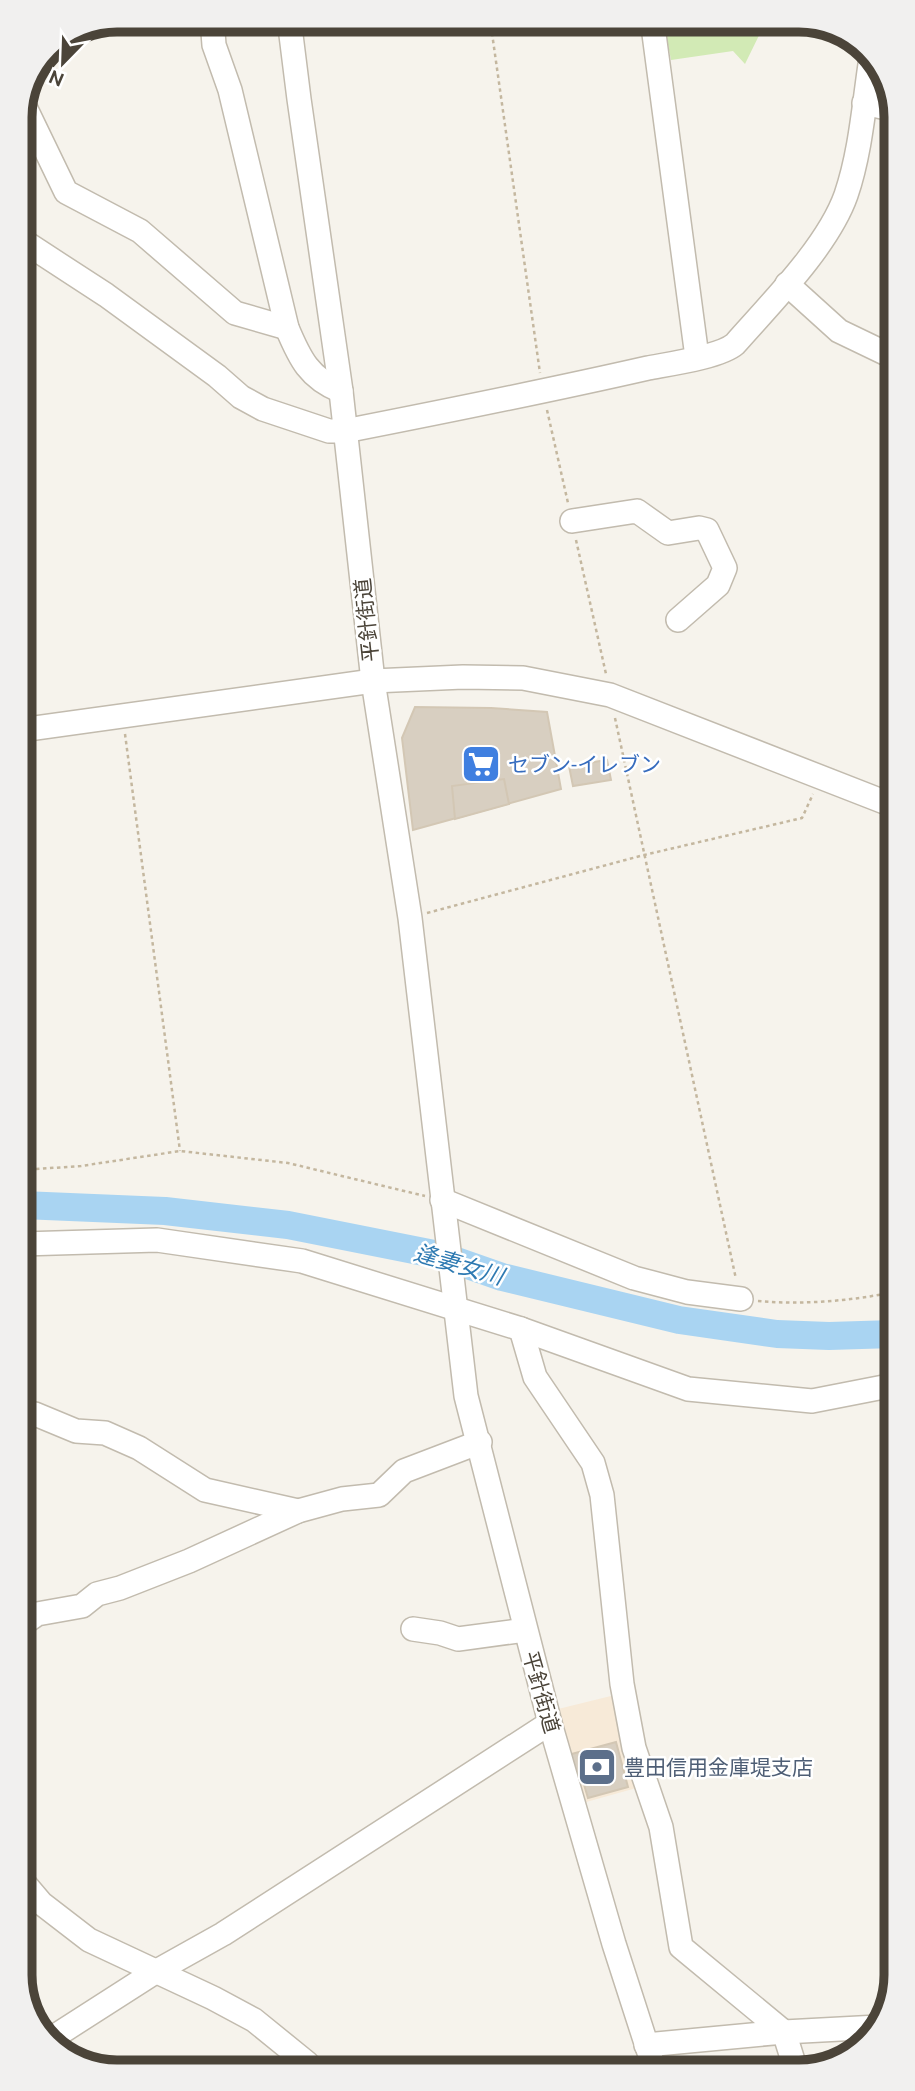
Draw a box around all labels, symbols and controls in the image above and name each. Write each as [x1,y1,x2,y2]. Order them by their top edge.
north arrow [28,28,98,98]
text: N [46,66,67,92]
street label: 平針街道 [350,577,382,663]
supermarket icon: セブン-イレブン [460,743,502,785]
place label: セブン-イレブン [508,752,661,776]
water label: 逢妻女川 [411,1239,510,1290]
street label: 平針街道 [519,1648,565,1736]
bank icon: 豊田信用金庫堤支店 [576,1746,618,1788]
place label: 豊田信用金庫堤支店 [624,1755,813,1779]

